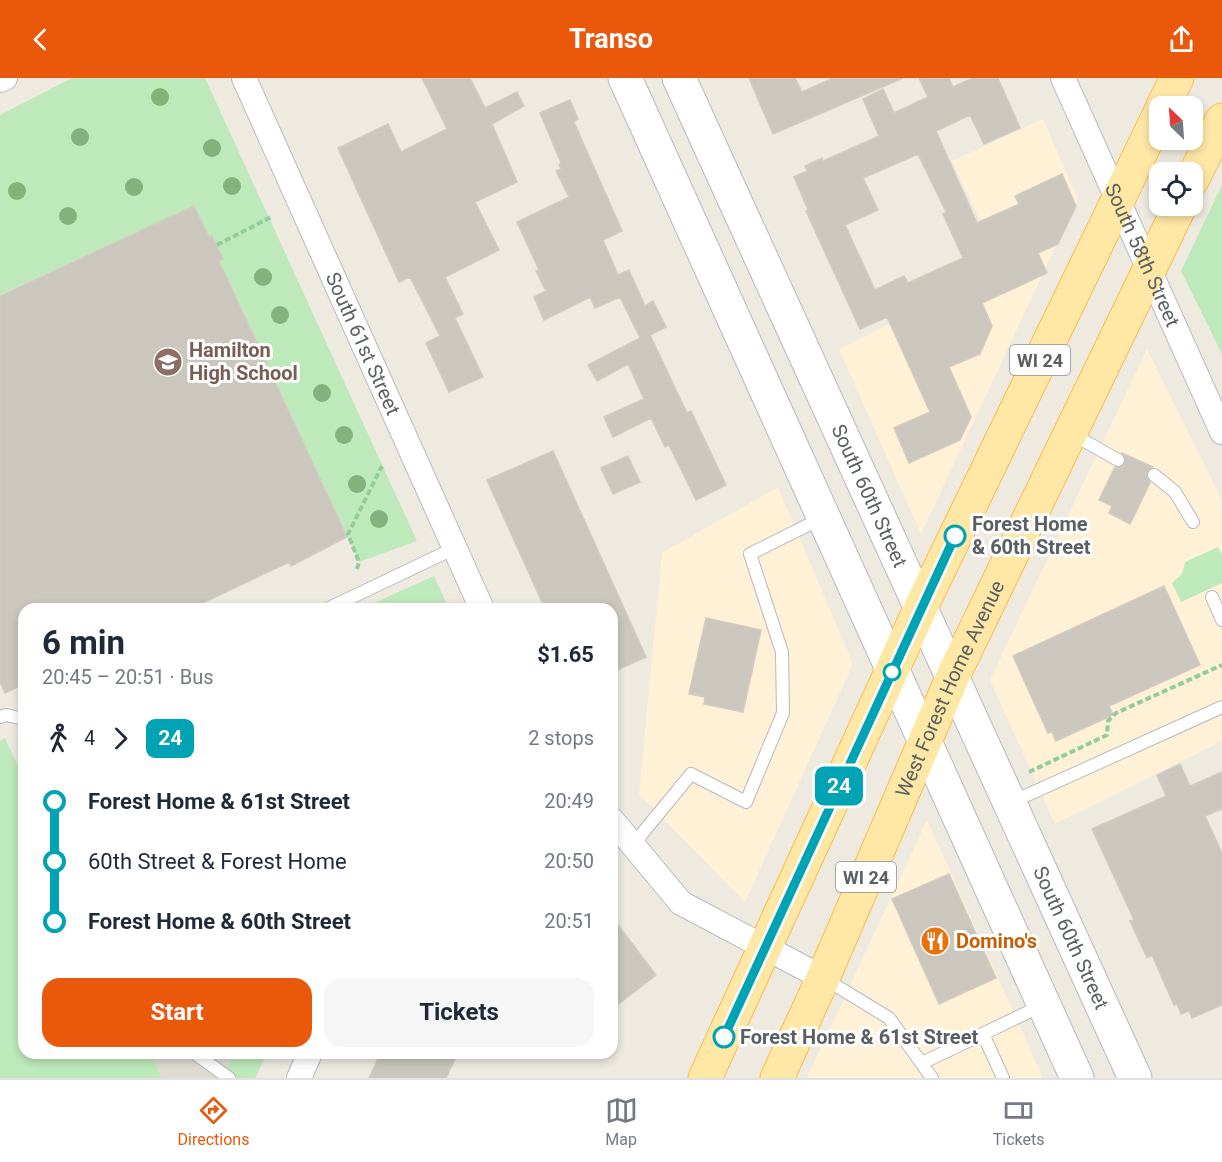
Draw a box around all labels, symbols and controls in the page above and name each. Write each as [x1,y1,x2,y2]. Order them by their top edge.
icon: back [24,23,57,56]
text: Transo [569,23,653,55]
icon: share [1165,23,1198,56]
north arrow [1149,96,1203,150]
map controls [1149,96,1203,216]
button: locate [1149,162,1203,216]
street label: South 58th Street [1100,180,1185,330]
street label: South 61st Street [321,268,405,419]
place label: Hamilton High School [189,338,298,385]
road number: WI 24 [1010,345,1070,375]
school or university icon: Hamilton High School [152,346,184,378]
street label: South 60th Street [826,420,912,571]
place label: Forest Home & 60th Street [972,512,1091,559]
marker: Forest Home & 60th Street [944,525,966,547]
street label: West Forest Home Avenue [890,576,1009,801]
text: 6 min [42,623,125,662]
text: $1.65 [537,642,594,667]
unlabelled marker [883,663,901,681]
text: 20:45 – 20:51 · Bus [42,665,214,689]
icon: walk [42,722,75,755]
icon: forward [104,722,137,755]
text: 4 [84,726,95,750]
text: 24 [158,726,182,750]
text: 2 stops [528,726,594,750]
line badge: 24 [812,766,866,806]
text: 24 [827,774,851,798]
text: Forest Home & 61st Street [88,789,350,814]
text: 20:49 [544,789,594,813]
text: 60th Street & Forest Home [88,849,347,874]
text: 20:50 [544,849,594,873]
road number: WI 24 [836,862,896,892]
street label: South 60th Street [1028,862,1114,1013]
text: Forest Home & 60th Street [88,909,351,934]
text: 20:51 [544,909,594,933]
restaurant icon: Domino's [919,925,951,957]
place label: Domino's [956,929,1037,953]
button: Start [42,978,312,1047]
button: Tickets [324,978,594,1047]
place label: Forest Home & 61st Street [740,1025,978,1049]
marker: Forest Home & 61st Street [713,1026,735,1048]
tab: Directions [178,1094,249,1149]
tab: Map [605,1094,638,1149]
tab: Tickets [993,1094,1044,1149]

